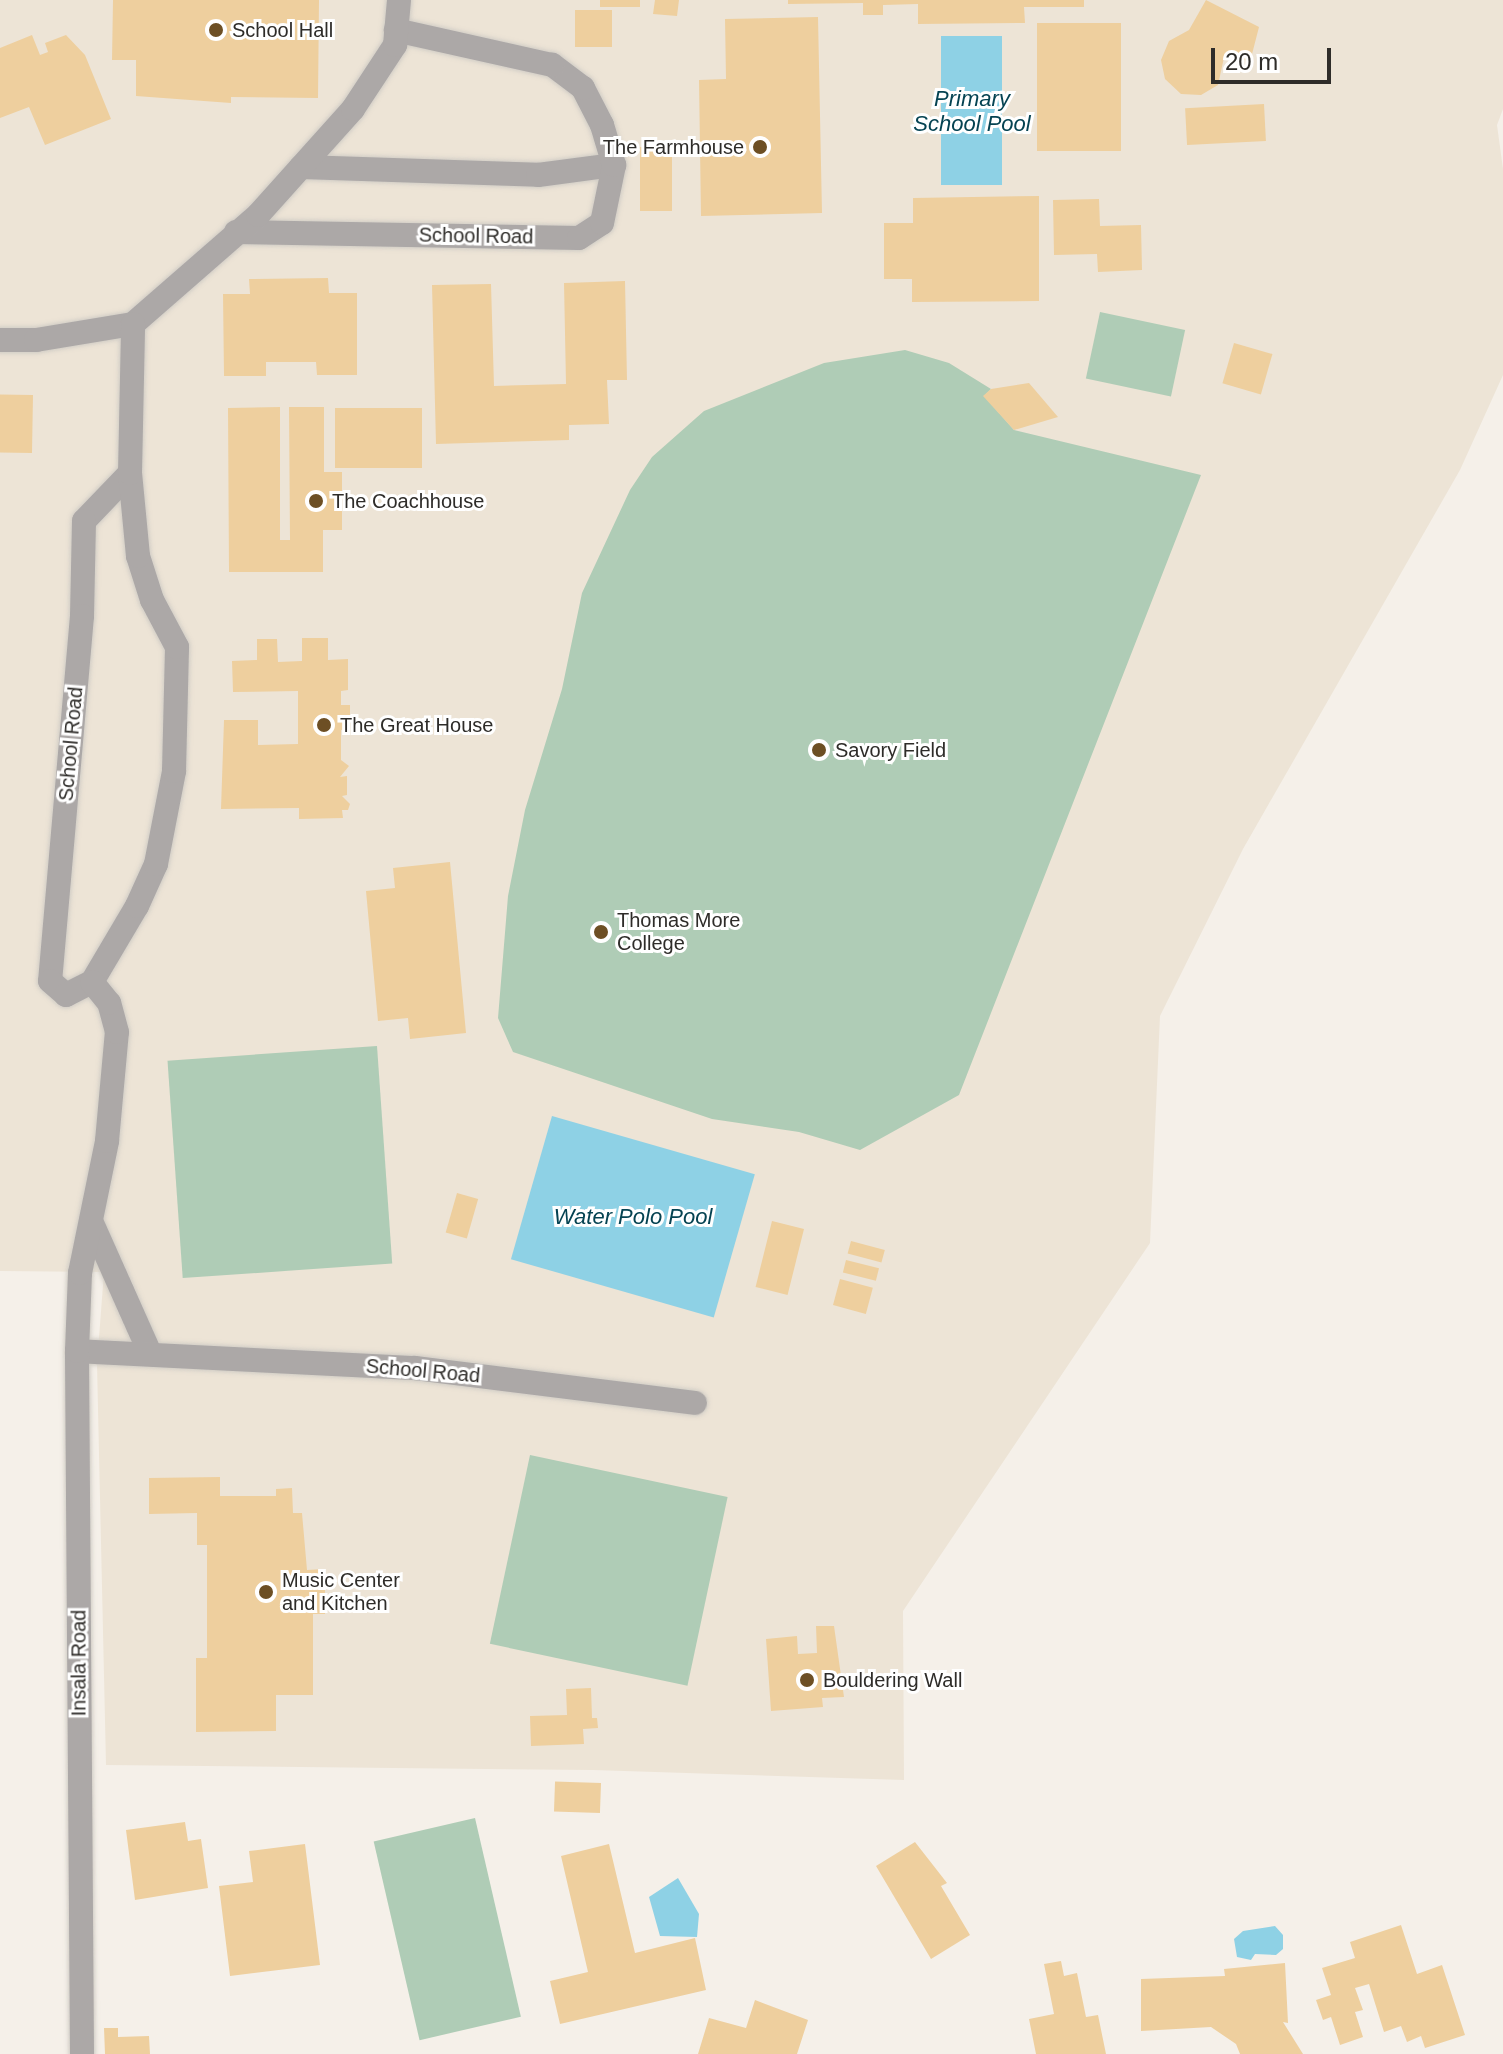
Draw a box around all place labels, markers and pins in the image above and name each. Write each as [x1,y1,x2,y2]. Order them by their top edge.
place label: School Hall [232,18,333,42]
marker: School Hall [207,21,225,39]
place label: The Farmhouse [603,135,744,159]
marker: The Farmhouse [751,138,769,156]
place label: The Coachhouse [332,489,484,513]
marker: The Coachhouse [307,492,325,510]
place label: The Great House [340,713,493,737]
marker: The Great House [315,716,333,734]
place label: Savory Field [835,738,946,762]
marker: Savory Field [810,741,828,759]
place label: Thomas More College [617,908,740,955]
marker: Thomas More College [592,923,610,941]
place label: Music Center and Kitchen [282,1568,400,1615]
marker: Music Center and Kitchen [257,1583,275,1601]
place label: Bouldering Wall [823,1668,962,1692]
marker: Bouldering Wall [798,1671,816,1689]

